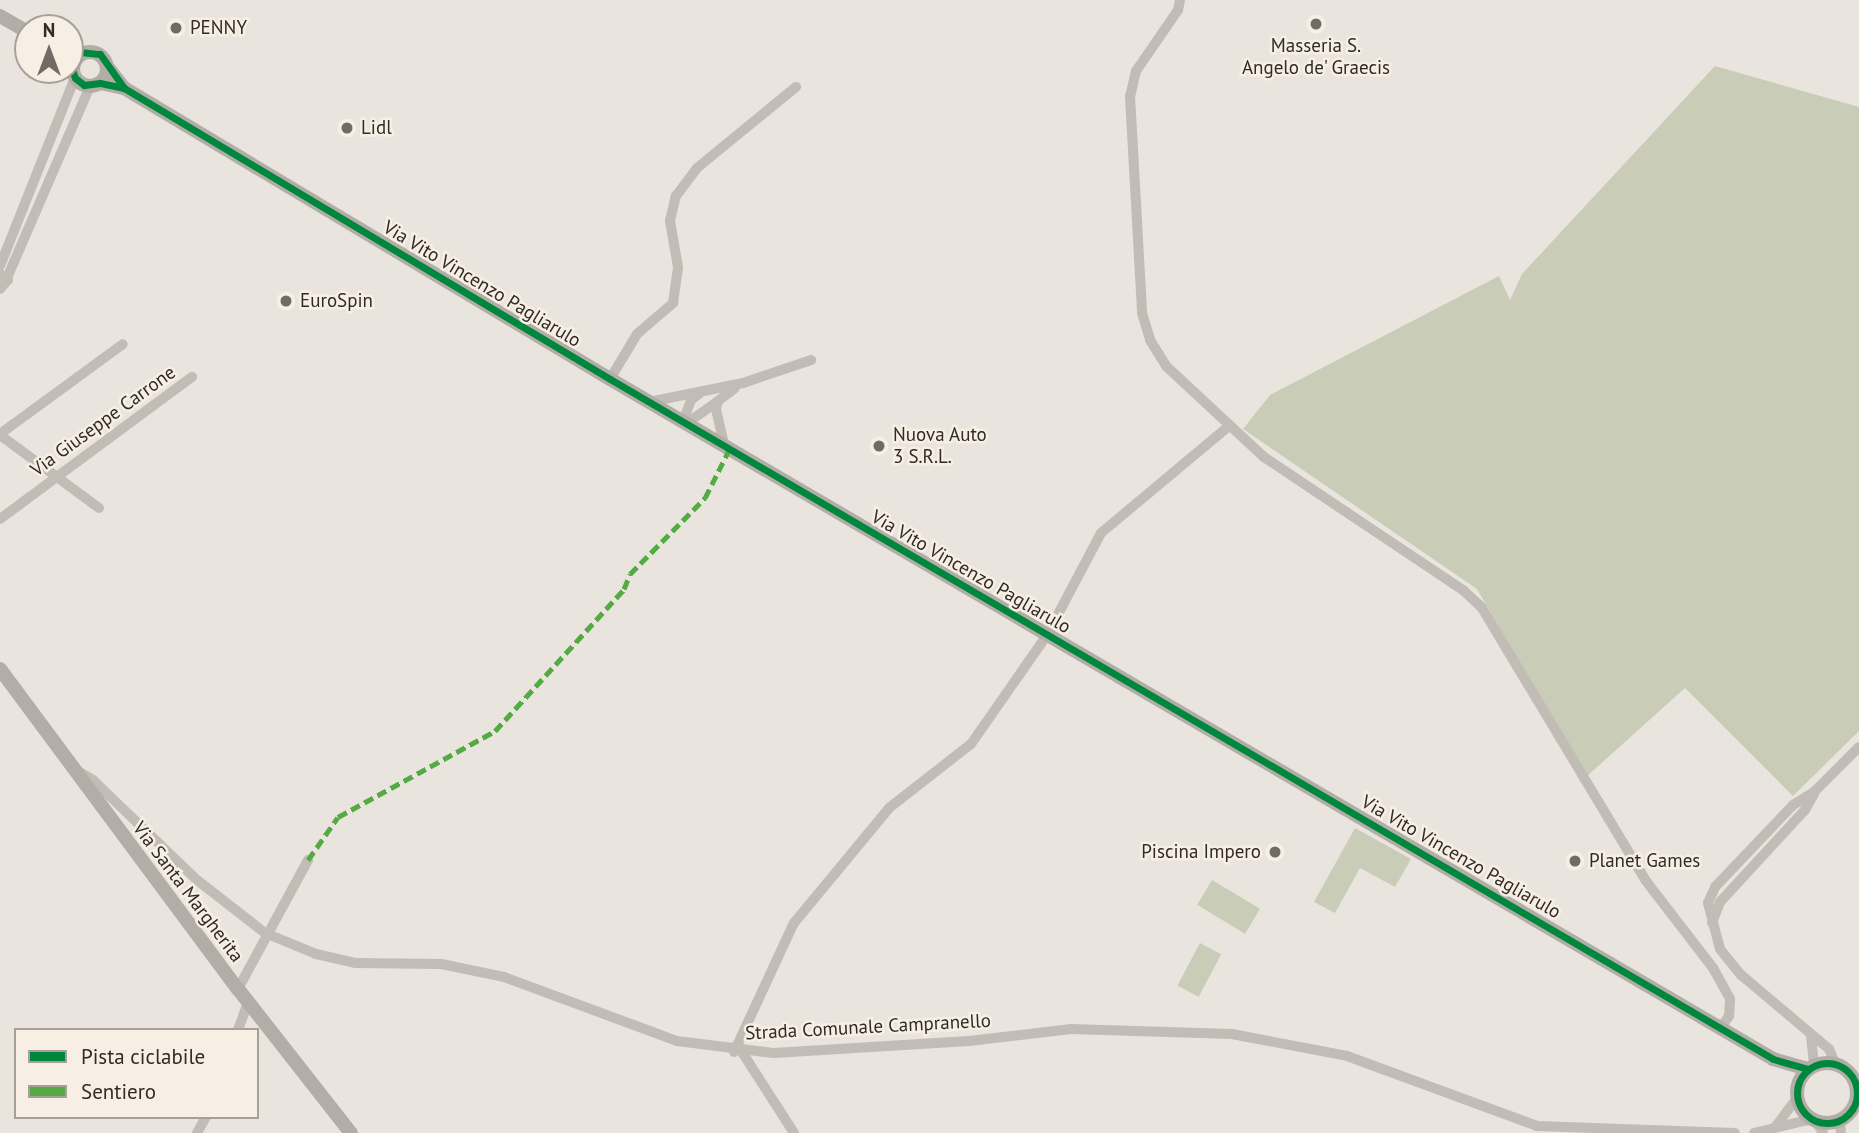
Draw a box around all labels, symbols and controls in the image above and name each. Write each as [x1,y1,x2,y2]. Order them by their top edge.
north arrow [14,14,84,84]
marker: Masseria S. Angelo de' Graecis [1308,16,1324,32]
place label: PENNY [190,17,247,39]
text: N [43,18,55,42]
marker: PENNY [168,20,184,36]
place label: Masseria S. Angelo de' Graecis [1241,35,1391,79]
place label: Lidl [361,117,392,139]
marker: Lidl [339,120,355,136]
street label: Via Vito Vincenzo Pagliarulo [379,216,585,352]
place label: EuroSpin [300,290,373,312]
marker: EuroSpin [278,293,294,309]
street label: Via Giuseppe Carrone [26,361,180,481]
place label: Nuova Auto 3 S.R.L. [893,424,987,468]
marker: Nuova Auto 3 S.R.L. [871,438,887,454]
street label: Via Vito Vincenzo Pagliarulo [867,505,1075,639]
street label: Via Vito Vincenzo Pagliarulo [1357,790,1565,924]
street label: Via Santa Margherita [128,817,248,967]
place label: Piscina Impero [1141,841,1261,863]
marker: Piscina Impero [1267,844,1283,860]
place label: Planet Games [1589,850,1700,872]
marker: Planet Games [1567,853,1583,869]
street label: Strada Comunale Campranello [745,1009,991,1045]
legend [14,1028,259,1119]
text: Pista ciclabile [81,1043,205,1070]
text: Sentiero [81,1078,156,1105]

